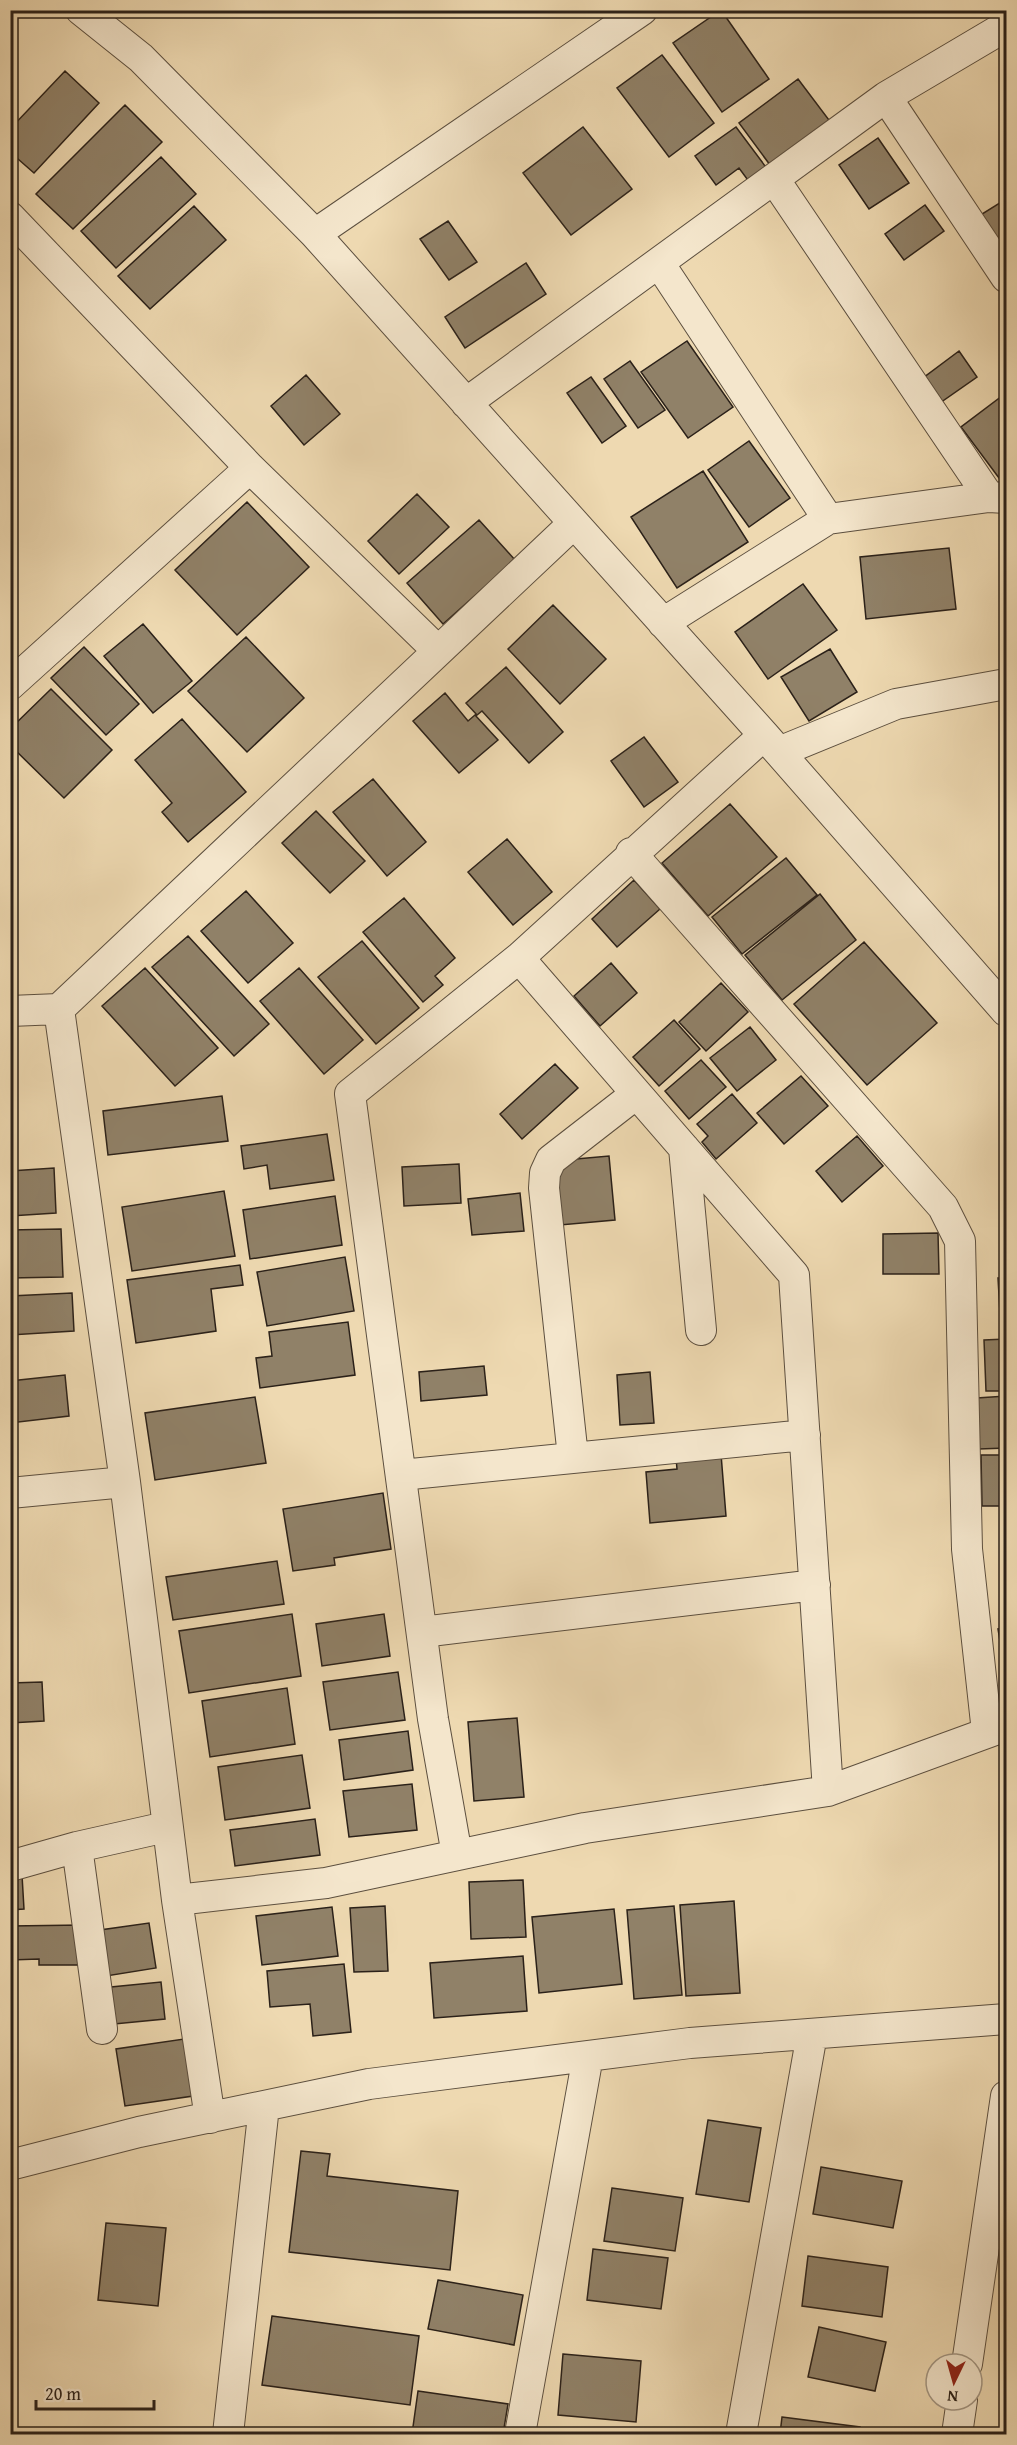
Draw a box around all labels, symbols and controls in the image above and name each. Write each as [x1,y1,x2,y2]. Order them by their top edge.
north arrow [924,2352,984,2412]
scale bar [36,2373,154,2411]
text: 20 m [45,2380,81,2407]
text: N [946,2384,959,2409]

